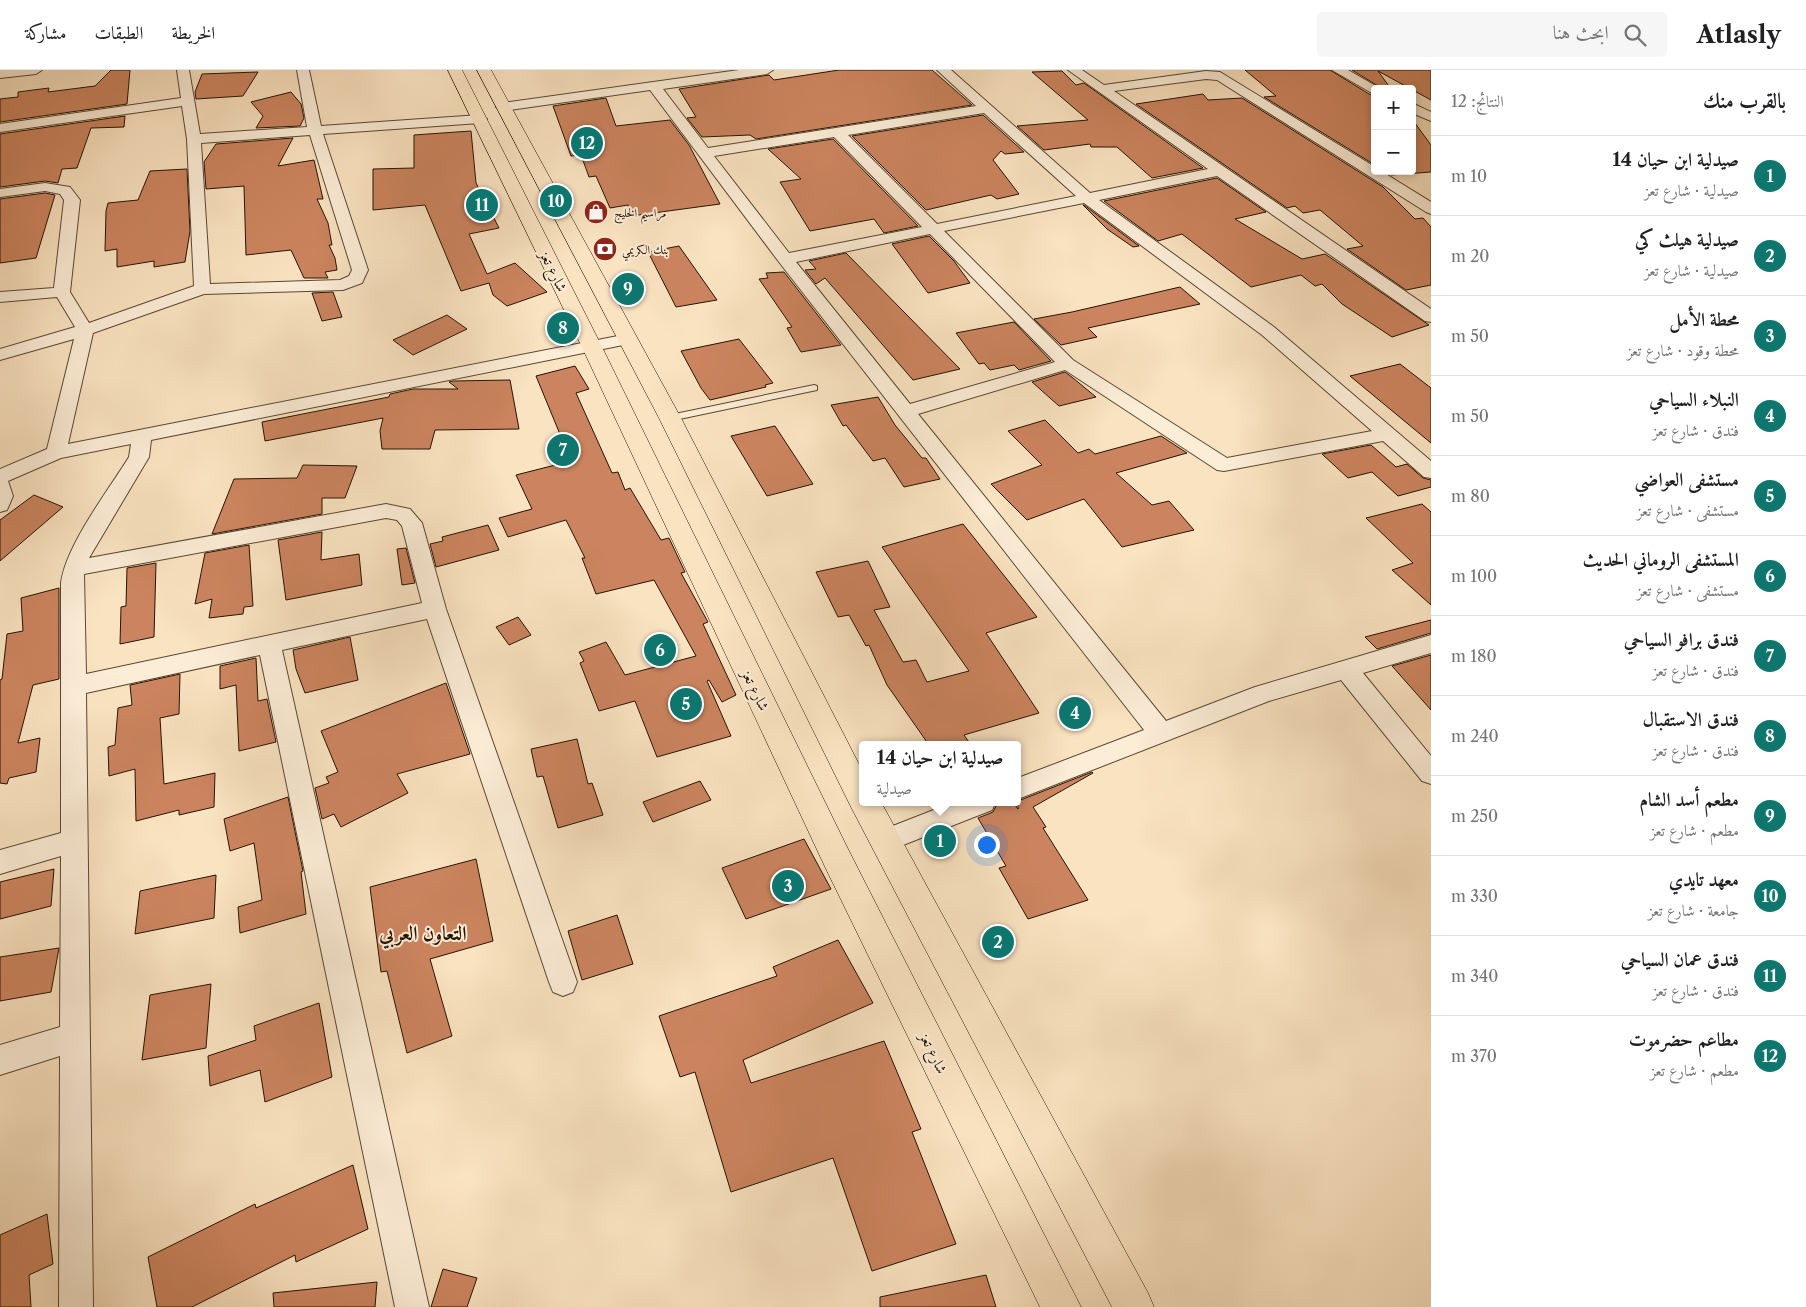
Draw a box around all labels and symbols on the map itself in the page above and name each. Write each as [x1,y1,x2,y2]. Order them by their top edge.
pin: 12 [571,124,603,162]
pin: 10 [540,182,572,220]
pin: 11 [466,186,498,224]
shop icon: مراسيم الخليج [583,199,609,225]
place label: مراسيم الخليج [614,205,666,225]
bank icon: بنك الكريمي [592,236,618,262]
place label: بنك الكريمي [622,242,668,262]
street label: شارع تعز [531,245,572,296]
pin: 9 [612,270,644,308]
pin: 8 [547,309,579,347]
pin: 7 [547,431,579,469]
pin: 6 [644,631,676,669]
street label: شارع تعز [733,664,774,715]
pin: 5 [670,685,702,723]
pin: 4 [1059,694,1091,732]
pin: 1 [924,822,956,860]
your location [974,832,1000,858]
pin: 3 [772,867,804,905]
district label: التعاون العربي [378,921,467,949]
pin: 2 [982,923,1014,961]
street label: شارع تعز [911,1027,952,1078]

